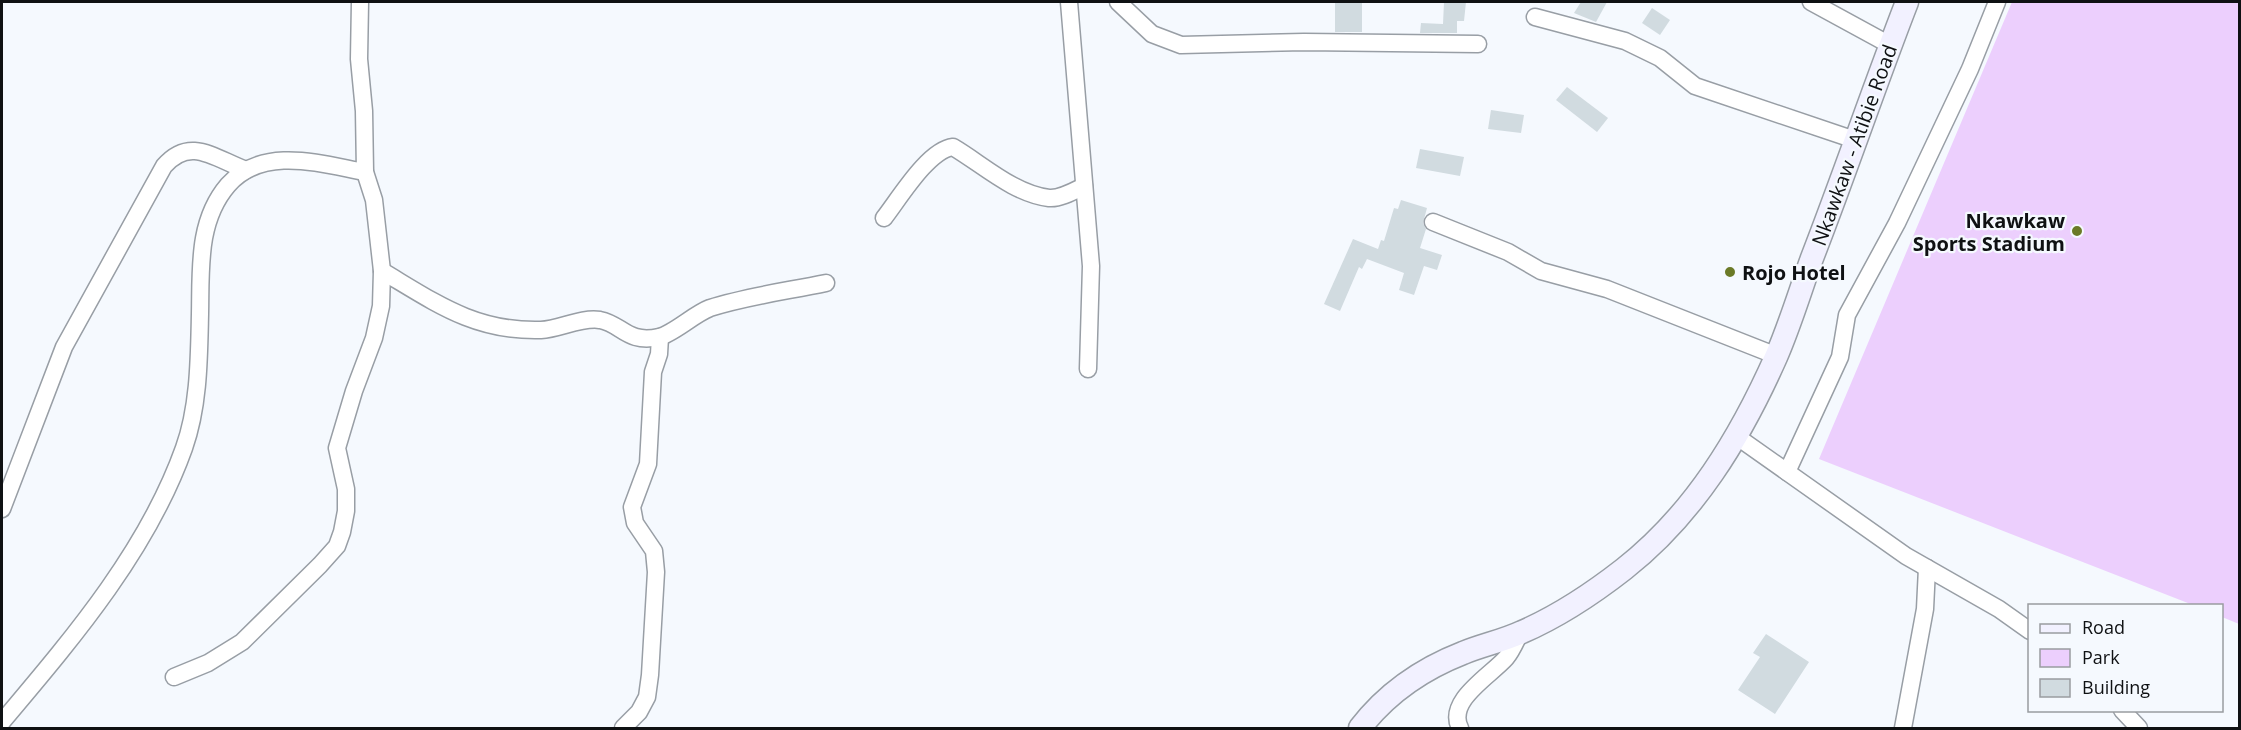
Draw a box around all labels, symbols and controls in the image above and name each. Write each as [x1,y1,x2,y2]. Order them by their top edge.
street label: Nkawkaw - Atibie Road [1805,41,1903,249]
place label: Nkawkaw Sports Stadium [1913,207,2065,257]
marker: Nkawkaw Sports Stadium [2070,224,2084,238]
place label: Rojo Hotel [1742,259,1846,286]
marker: Rojo Hotel [1723,265,1737,279]
legend [2028,604,2223,712]
text: Road [2082,615,2125,639]
text: Park [2082,645,2120,669]
text: Building [2082,675,2150,699]

